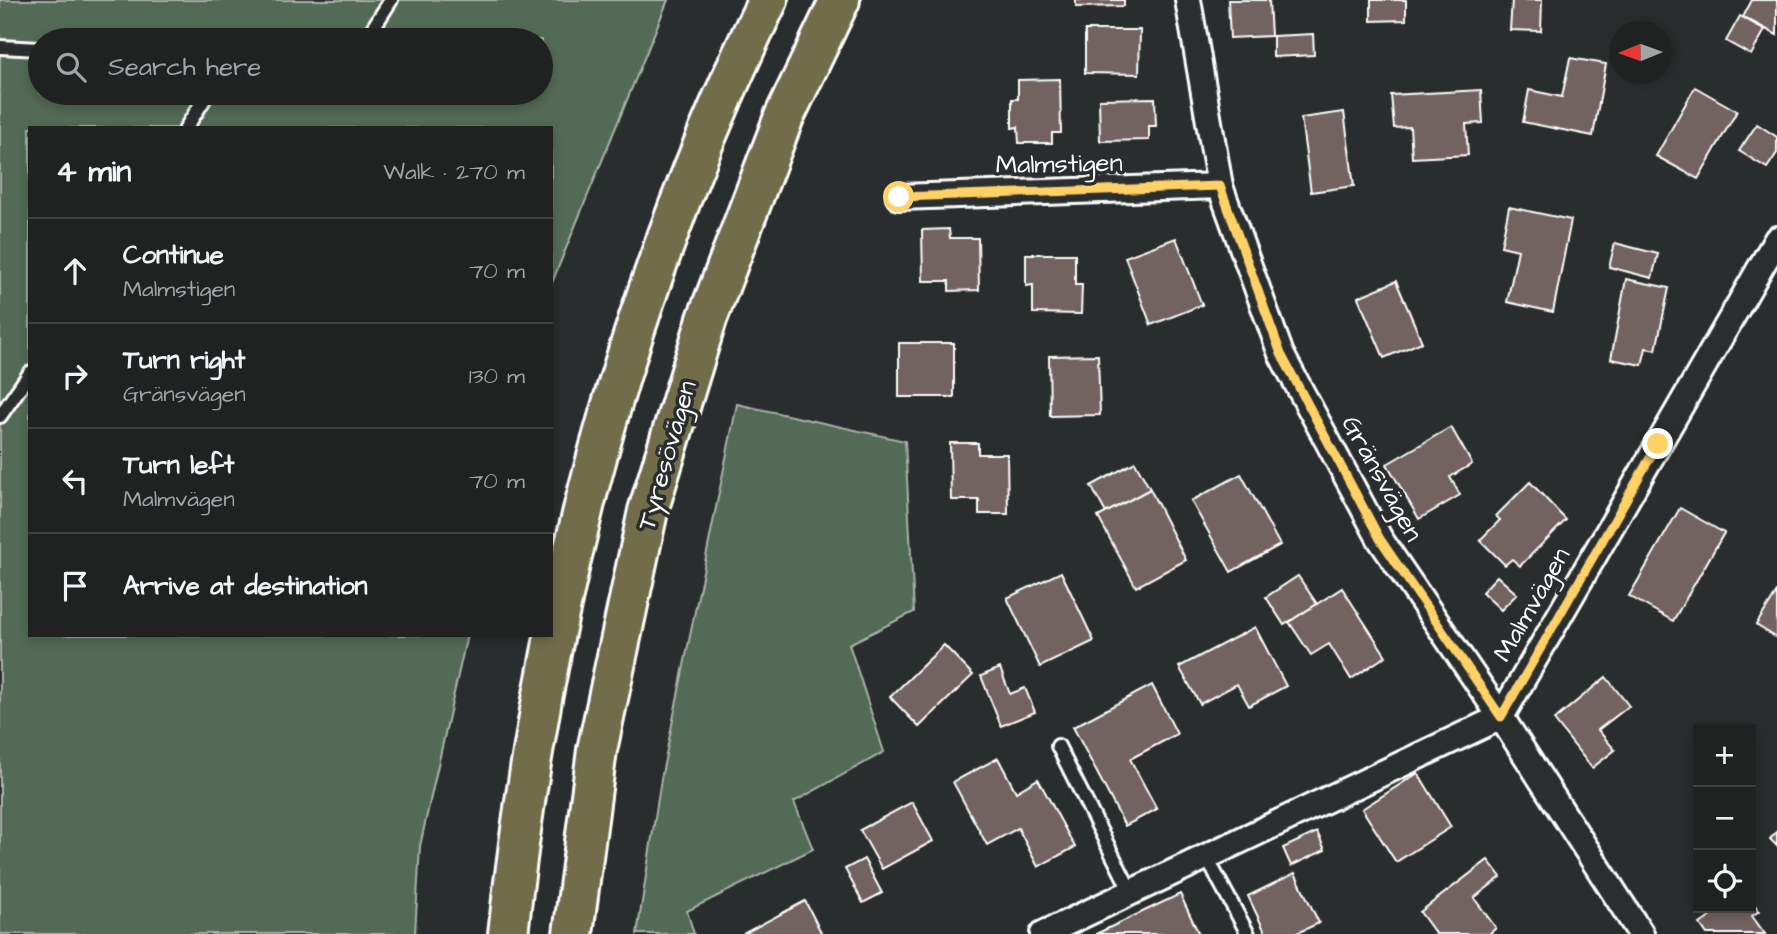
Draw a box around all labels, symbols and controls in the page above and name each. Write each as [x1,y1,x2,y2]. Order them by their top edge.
north arrow [1609,21,1672,84]
search box [28,28,553,105]
icon: search [52,48,90,86]
text: Search here [108,49,261,85]
street label: Malmstigen [995,145,1123,185]
text: 4 min [56,151,131,193]
text: Walk · 270 m [383,156,525,188]
route start [883,181,914,212]
text: Continue [123,237,224,273]
icon: ahead [56,252,94,290]
text: 70 m [469,255,525,287]
text: Malmstigen [123,273,235,305]
text: Turn right [123,342,245,378]
icon: right [56,357,94,395]
text: 130 m [469,360,525,392]
street label: Tyresövägen [628,376,707,535]
text: Gränsvägen [123,378,246,410]
street label: Gränsvägen [1331,409,1432,549]
route end [1642,428,1673,459]
text: Turn left [123,447,234,483]
icon: left [56,462,94,500]
text: 70 m [469,465,525,497]
text: Malmvägen [123,483,235,515]
street label: Malmvägen [1485,541,1581,669]
icon: arrive [56,567,94,605]
text: Arrive at destination [123,568,368,604]
map controls [1693,724,1756,913]
button: + [1693,724,1756,787]
button: − [1693,787,1756,850]
button: locate [1693,850,1756,913]

